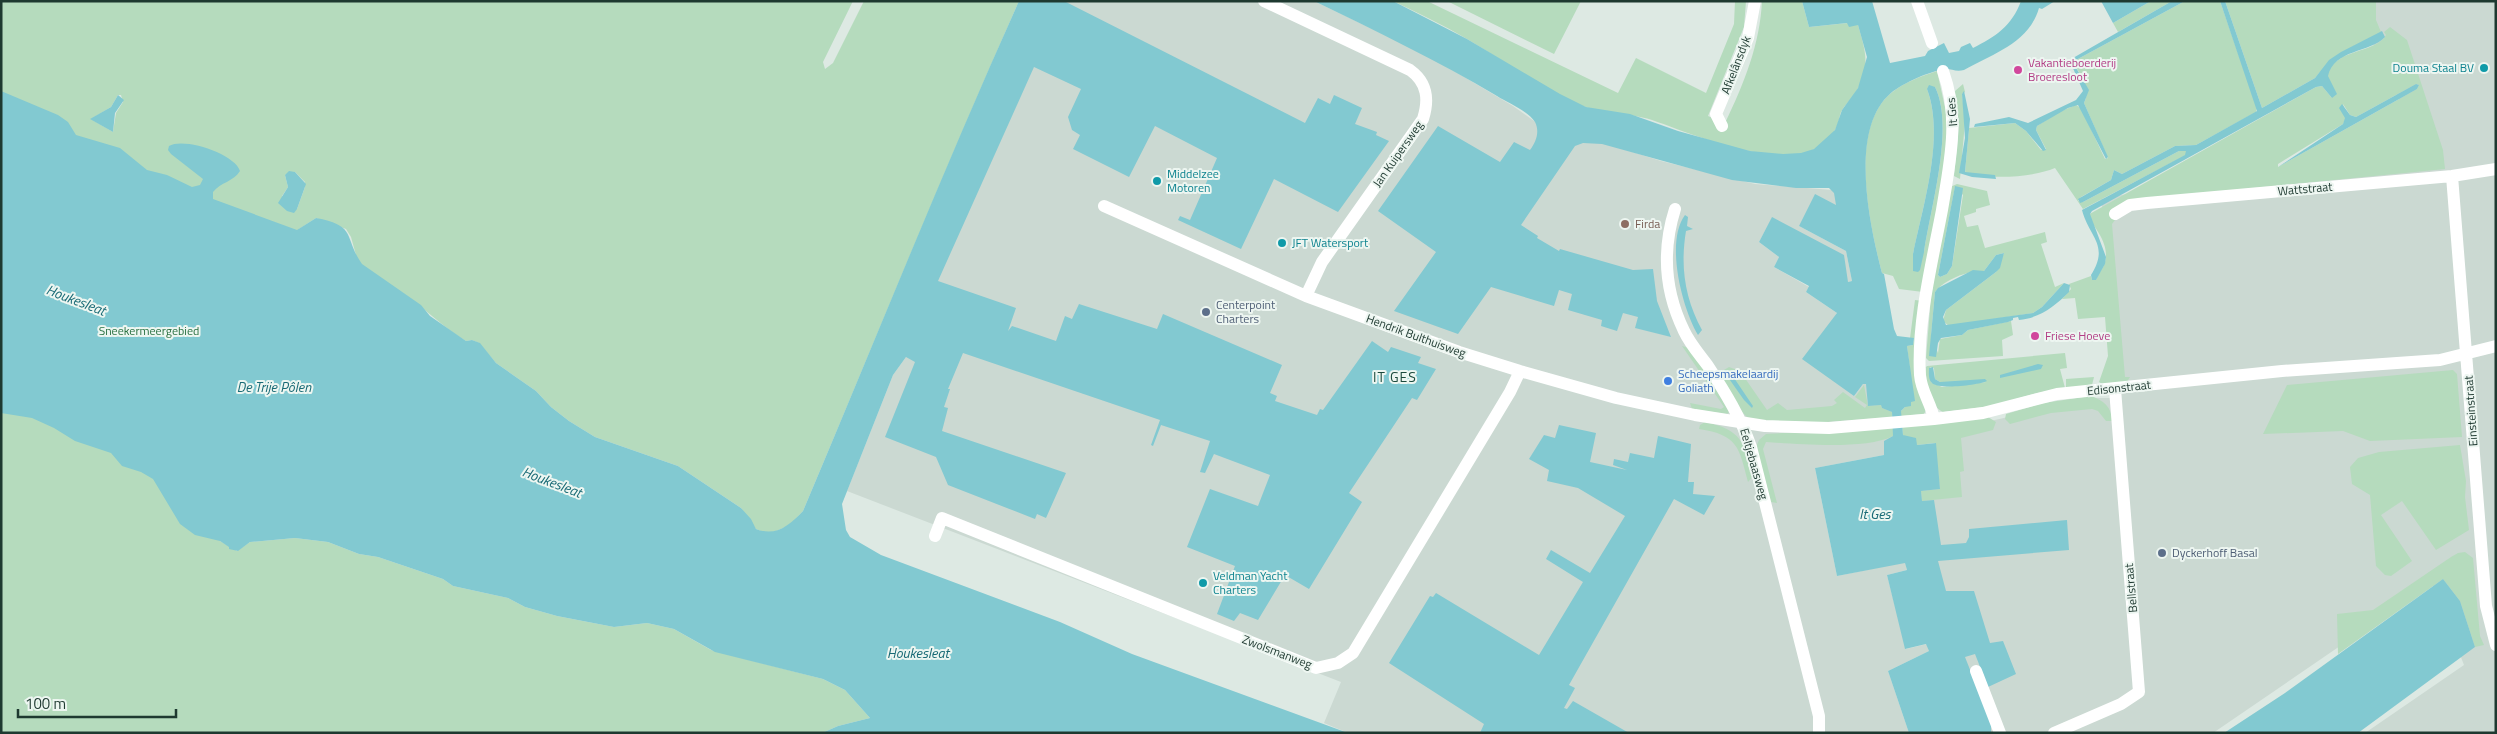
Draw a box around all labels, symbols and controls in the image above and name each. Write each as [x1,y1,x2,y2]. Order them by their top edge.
street label: Afkelânsdyk [1716,33,1755,97]
place label: Vakantieboerderij Broeresloot [2028,53,2116,86]
place label: Douma Staal BV [2393,58,2474,77]
marker: Douma Staal BV [2478,62,2490,74]
marker: Vakantieboerderij Broeresloot [2012,64,2024,76]
street label: It Ges [1941,96,1962,127]
street label: Jan Kuipersweg [1368,116,1428,191]
place label: Middelzee Motoren [1167,164,1219,197]
marker: Middelzee Motoren [1151,175,1163,187]
street label: Wattstraat [2277,177,2334,200]
place label: Firda [1635,214,1660,233]
marker: Firda [1619,218,1631,230]
place label: JFT Watersport [1292,233,1369,252]
marker: JFT Watersport [1276,237,1288,249]
water label: Houkesleat [43,279,110,321]
place label: Centerpoint Charters [1216,295,1276,328]
marker: Centerpoint Charters [1200,306,1212,318]
street label: Hendrik Bulthuisweg [1364,309,1469,362]
park label: Sneekermeergebied [99,321,199,340]
place label: Friese Hoeve [2045,326,2110,345]
marker: Friese Hoeve [2029,330,2041,342]
place label: Scheepsmakelaardij Goliath [1678,364,1778,397]
district label: IT GES [1373,366,1417,387]
street label: Einsteinstraat [2458,374,2482,447]
marker: Scheepsmakelaardij Goliath [1662,375,1674,387]
street label: Edisonstraat [2086,375,2153,400]
water label: De Trije Pôlen [237,376,312,397]
street label: Eeltjebaasweg [1735,426,1774,502]
water label: Houkesleat [519,461,586,503]
water label: It Ges [1859,503,1892,524]
place label: Dyckerhoff Basal [2172,543,2258,562]
marker: Dyckerhoff Basal [2156,547,2168,559]
street label: Bellstraat [2119,562,2142,613]
place label: Veldman Yacht Charters [1213,566,1288,599]
marker: Veldman Yacht Charters [1197,577,1209,589]
street label: Zwolsmanweg [1239,629,1315,674]
water label: Houkesleat [887,642,951,663]
scale bar [18,686,175,718]
text: 100 m [25,692,66,715]

